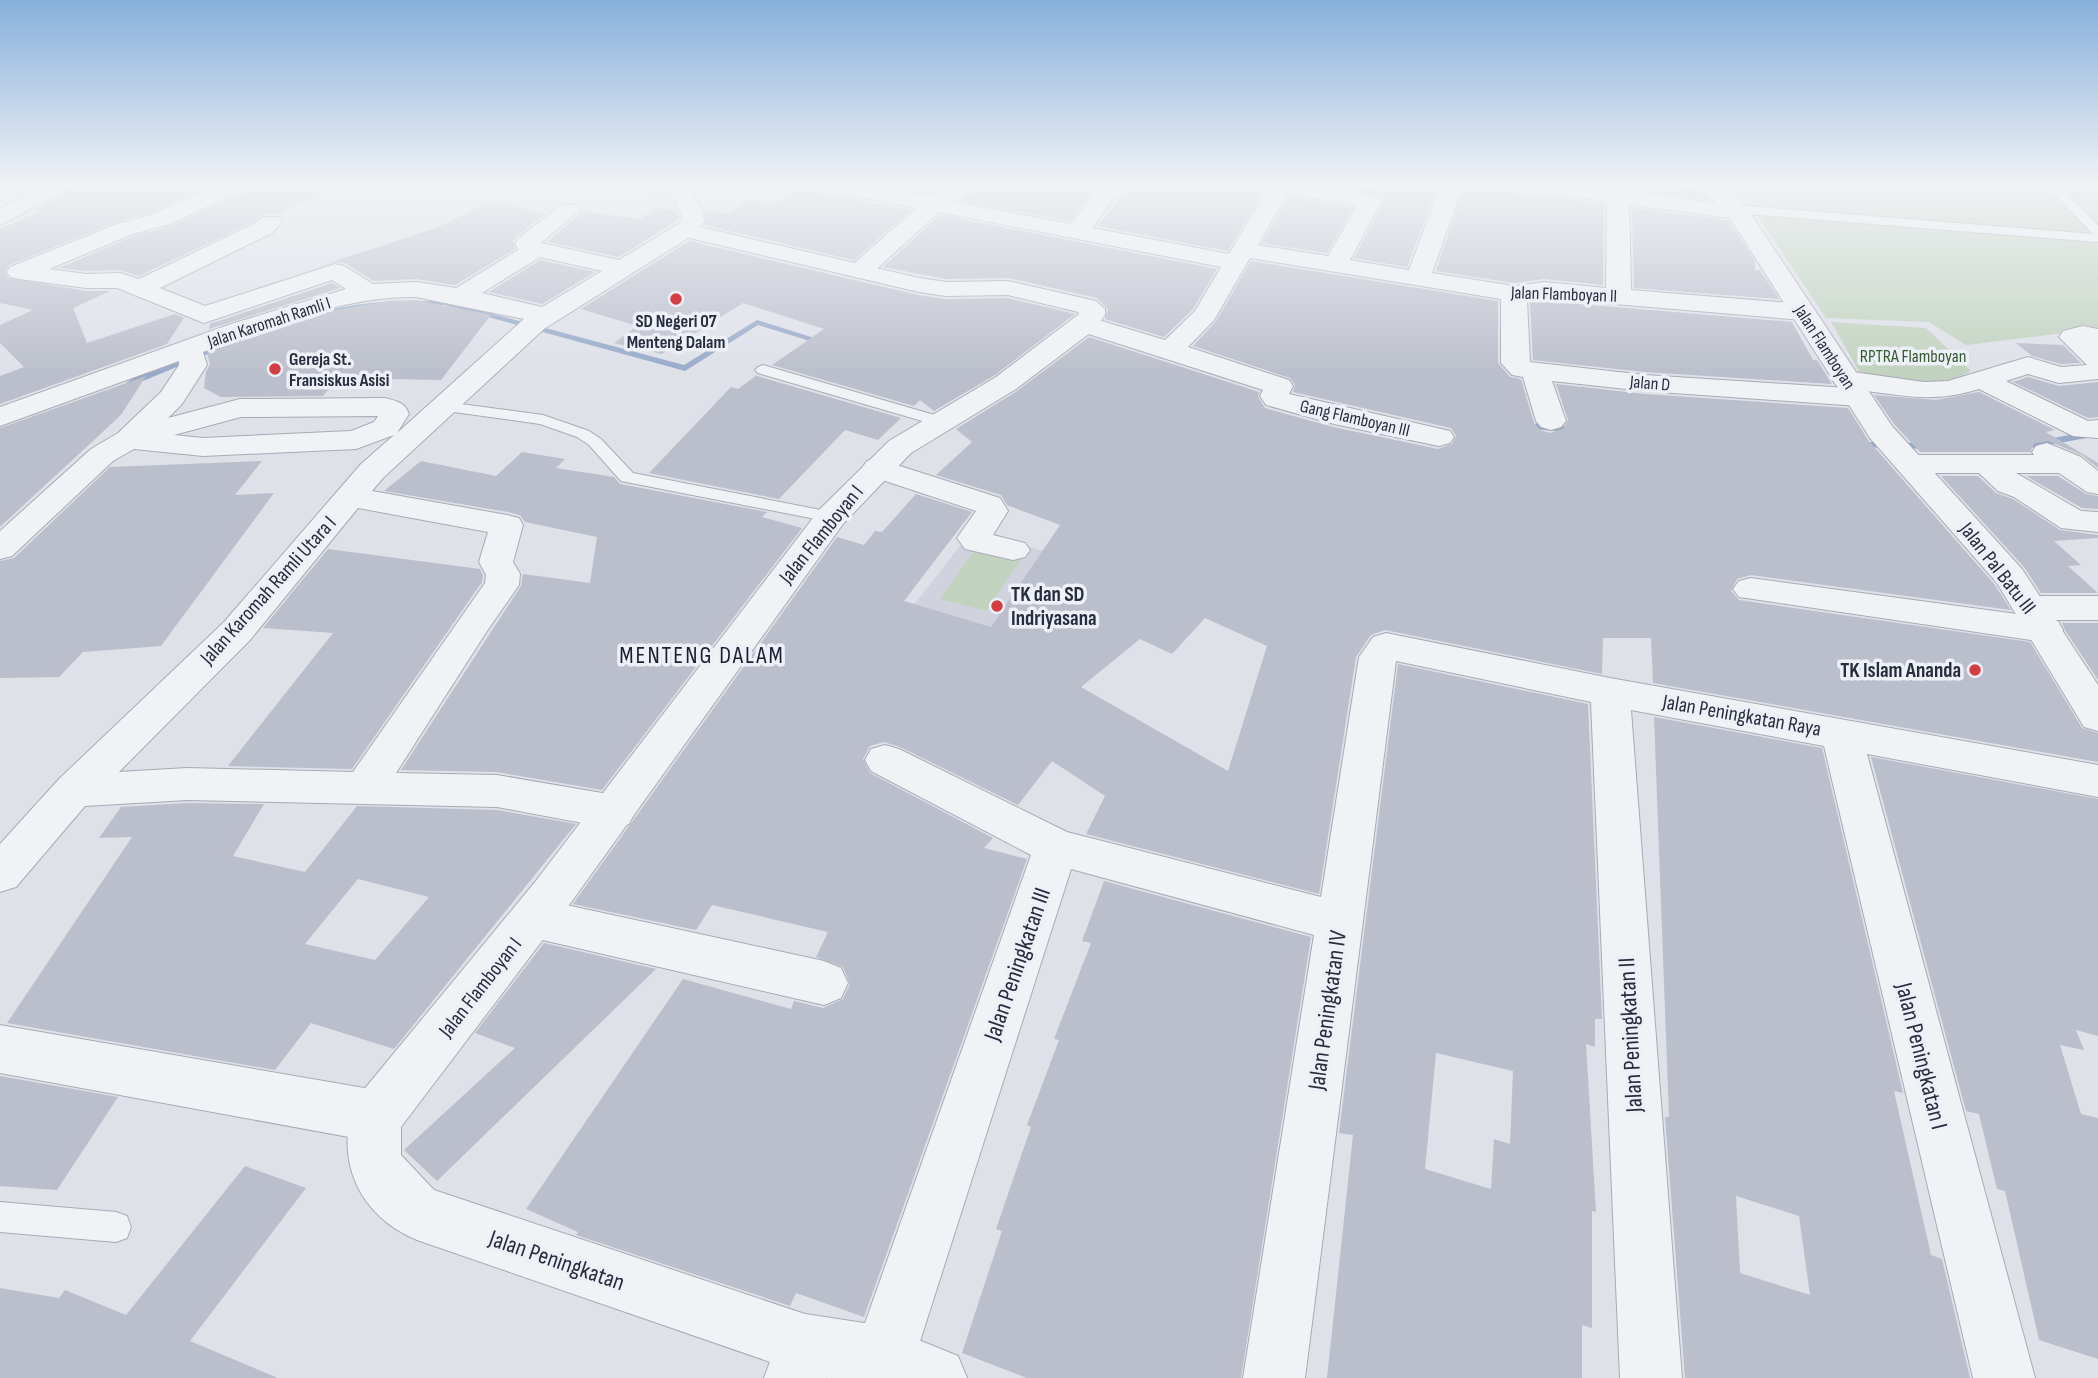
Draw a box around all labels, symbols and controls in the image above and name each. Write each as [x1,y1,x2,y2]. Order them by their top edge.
street label: Jalan Flamboyan II [1509,282,1618,307]
marker: SD Negeri 07 Menteng Dalam [668,291,684,307]
street label: Jalan Karomah Ramli I [204,293,333,353]
street label: Jalan Flamboyan [1789,300,1860,393]
place label: SD Negeri 07 Menteng Dalam [627,311,725,353]
park label: RPTRA Flamboyan [1860,346,1966,367]
place label: Gereja St. Fransiskus Asisi [289,349,389,391]
marker: Gereja St. Fransiskus Asisi [267,361,283,377]
street label: Jalan D [1628,371,1671,396]
street label: Gang Flamboyan III [1298,396,1412,441]
street label: Jalan Flamboyan I [773,480,869,590]
street label: Jalan Karomah Ramli Utara I [194,511,342,670]
street label: Jalan Pal Batu III [1953,517,2041,619]
place label: TK dan SD Indriyasana [1011,582,1097,631]
marker: TK dan SD Indriyasana [989,598,1005,614]
district label: MENTENG DALAM [619,641,785,670]
place label: TK Islam Ananda [1840,658,1961,683]
marker: TK Islam Ananda [1967,662,1983,678]
street label: Jalan Peningkatan Raya [1660,689,1823,742]
street label: Jalan Peningkatan III [977,884,1057,1045]
street label: Jalan Peningkatan IV [1302,928,1353,1093]
street label: Jalan Flamboyan I [433,932,527,1043]
street label: Jalan Peningkatan II [1612,957,1649,1114]
street label: Jalan Peningkatan I [1889,979,1954,1132]
street label: Jalan Peningkatan [484,1223,628,1297]

